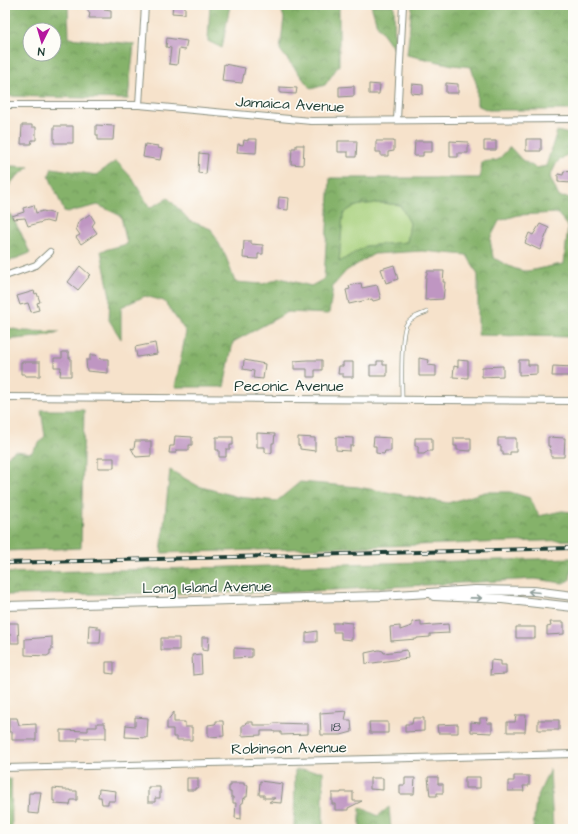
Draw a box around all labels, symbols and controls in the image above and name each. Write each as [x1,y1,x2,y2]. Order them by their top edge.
north arrow [22,22,62,62]
text: N [37,44,45,59]
street label: Jamaica Avenue [235,91,345,118]
street label: Peconic Avenue [234,376,344,397]
street label: Long Island Avenue [142,576,272,600]
one-way arrow [528,588,541,595]
one-way arrow [469,594,482,602]
house number: 18 [331,718,342,736]
street label: Robinson Avenue [231,737,347,760]

